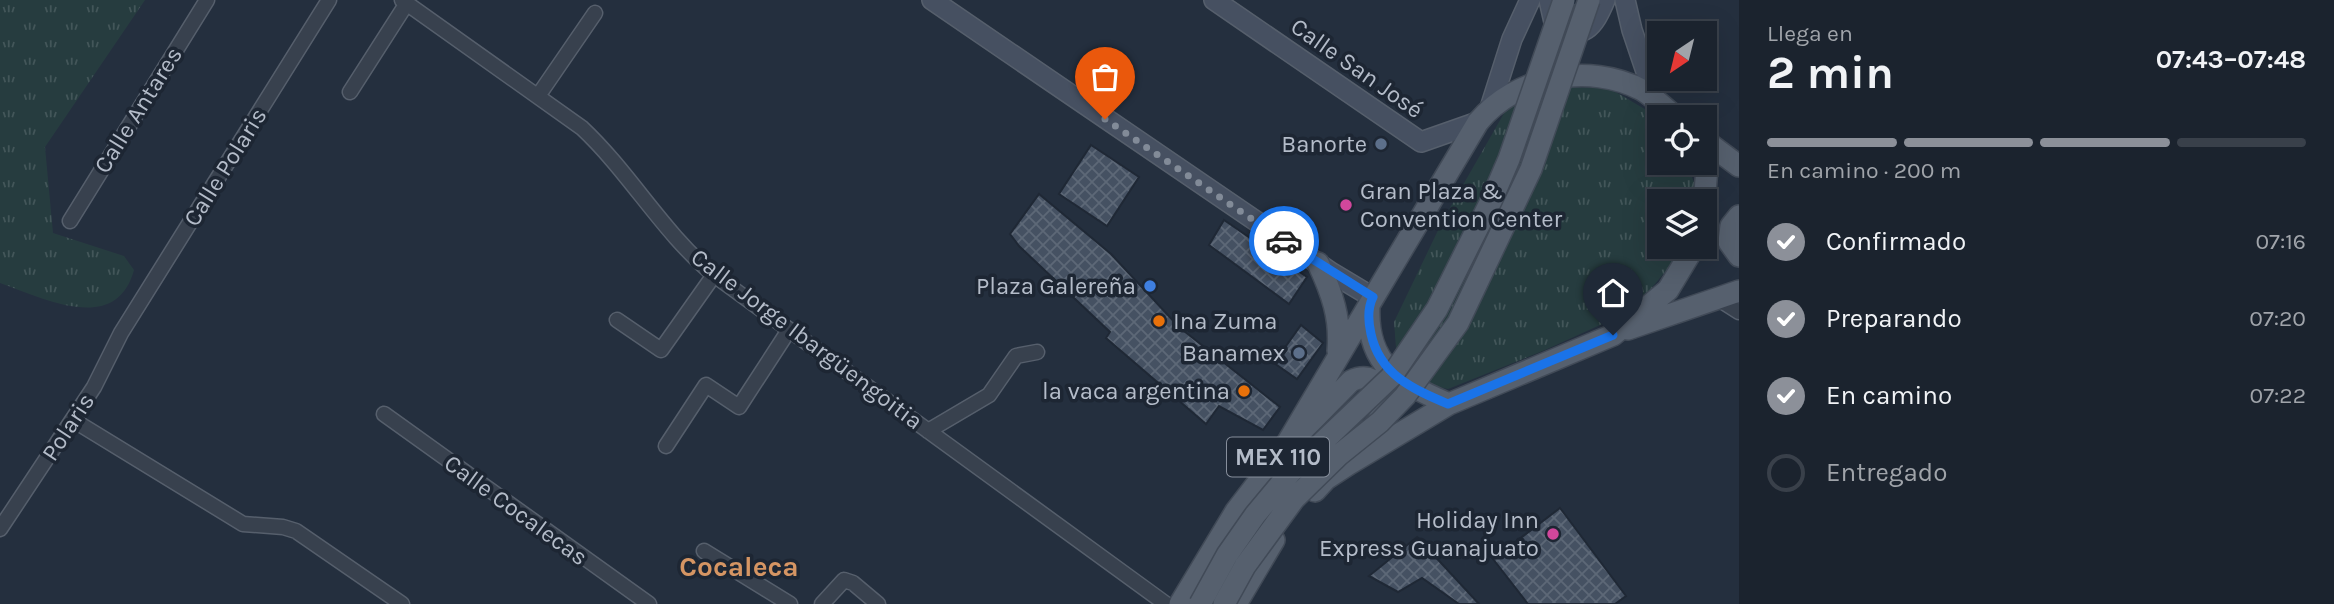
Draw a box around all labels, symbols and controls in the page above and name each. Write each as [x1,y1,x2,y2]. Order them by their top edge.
street label: Calle San José [1285,12,1429,124]
text: Llega en [1767,20,1853,47]
north arrow [1647,21,1717,91]
map controls [1647,21,1717,259]
street label: Calle Antares [88,42,188,178]
text: 07:43–07:48 [2156,44,2306,75]
text: 2 min [1767,46,1894,100]
pin [1075,47,1135,119]
icon: bag [1086,58,1124,96]
street label: Calle Polaris [178,103,272,231]
button: locate [1647,105,1717,175]
place label: Banorte [1281,130,1367,158]
marker: Banorte [1373,136,1389,152]
text: En camino · 200 m [1767,157,1961,184]
place label: Gran Plaza & Convention Center [1360,177,1563,233]
button: layers [1647,189,1717,259]
marker: Gran Plaza & Convention Center [1338,197,1354,213]
courier [1249,206,1319,276]
icon: car [1265,222,1303,260]
icon: check [1767,223,1805,261]
text: Confirmado [1826,226,1966,257]
text: 07:16 [2255,228,2306,255]
street label: Calle Jorge Ibargüengoitia [686,243,928,435]
pin [1583,263,1643,335]
place label: Plaza Galereña [976,272,1136,300]
icon: home [1594,274,1632,312]
marker: Plaza Galereña [1142,278,1158,294]
icon: check [1767,300,1805,338]
text: Preparando [1826,303,1962,334]
text: 07:20 [2249,305,2306,332]
place label: Ina Zuma [1173,307,1278,335]
marker: Ina Zuma [1151,313,1167,329]
place label: Banamex [1182,339,1285,367]
marker: Banamex [1291,345,1307,361]
place label: la vaca argentina [1042,377,1230,405]
icon: check [1767,377,1805,415]
text: En camino [1826,380,1952,411]
text: 07:22 [2250,382,2306,409]
marker: la vaca argentina [1236,383,1252,399]
street label: Polaris [36,388,100,466]
road number: MEX 110 [1227,438,1329,477]
street label: Calle Cocalecas [439,449,593,571]
text: Entregado [1826,457,1947,488]
place label: Holiday Inn Express Guanajuato [1319,506,1539,562]
marker: Holiday Inn Express Guanajuato [1545,526,1561,542]
district label: Cocaleca [679,550,799,583]

